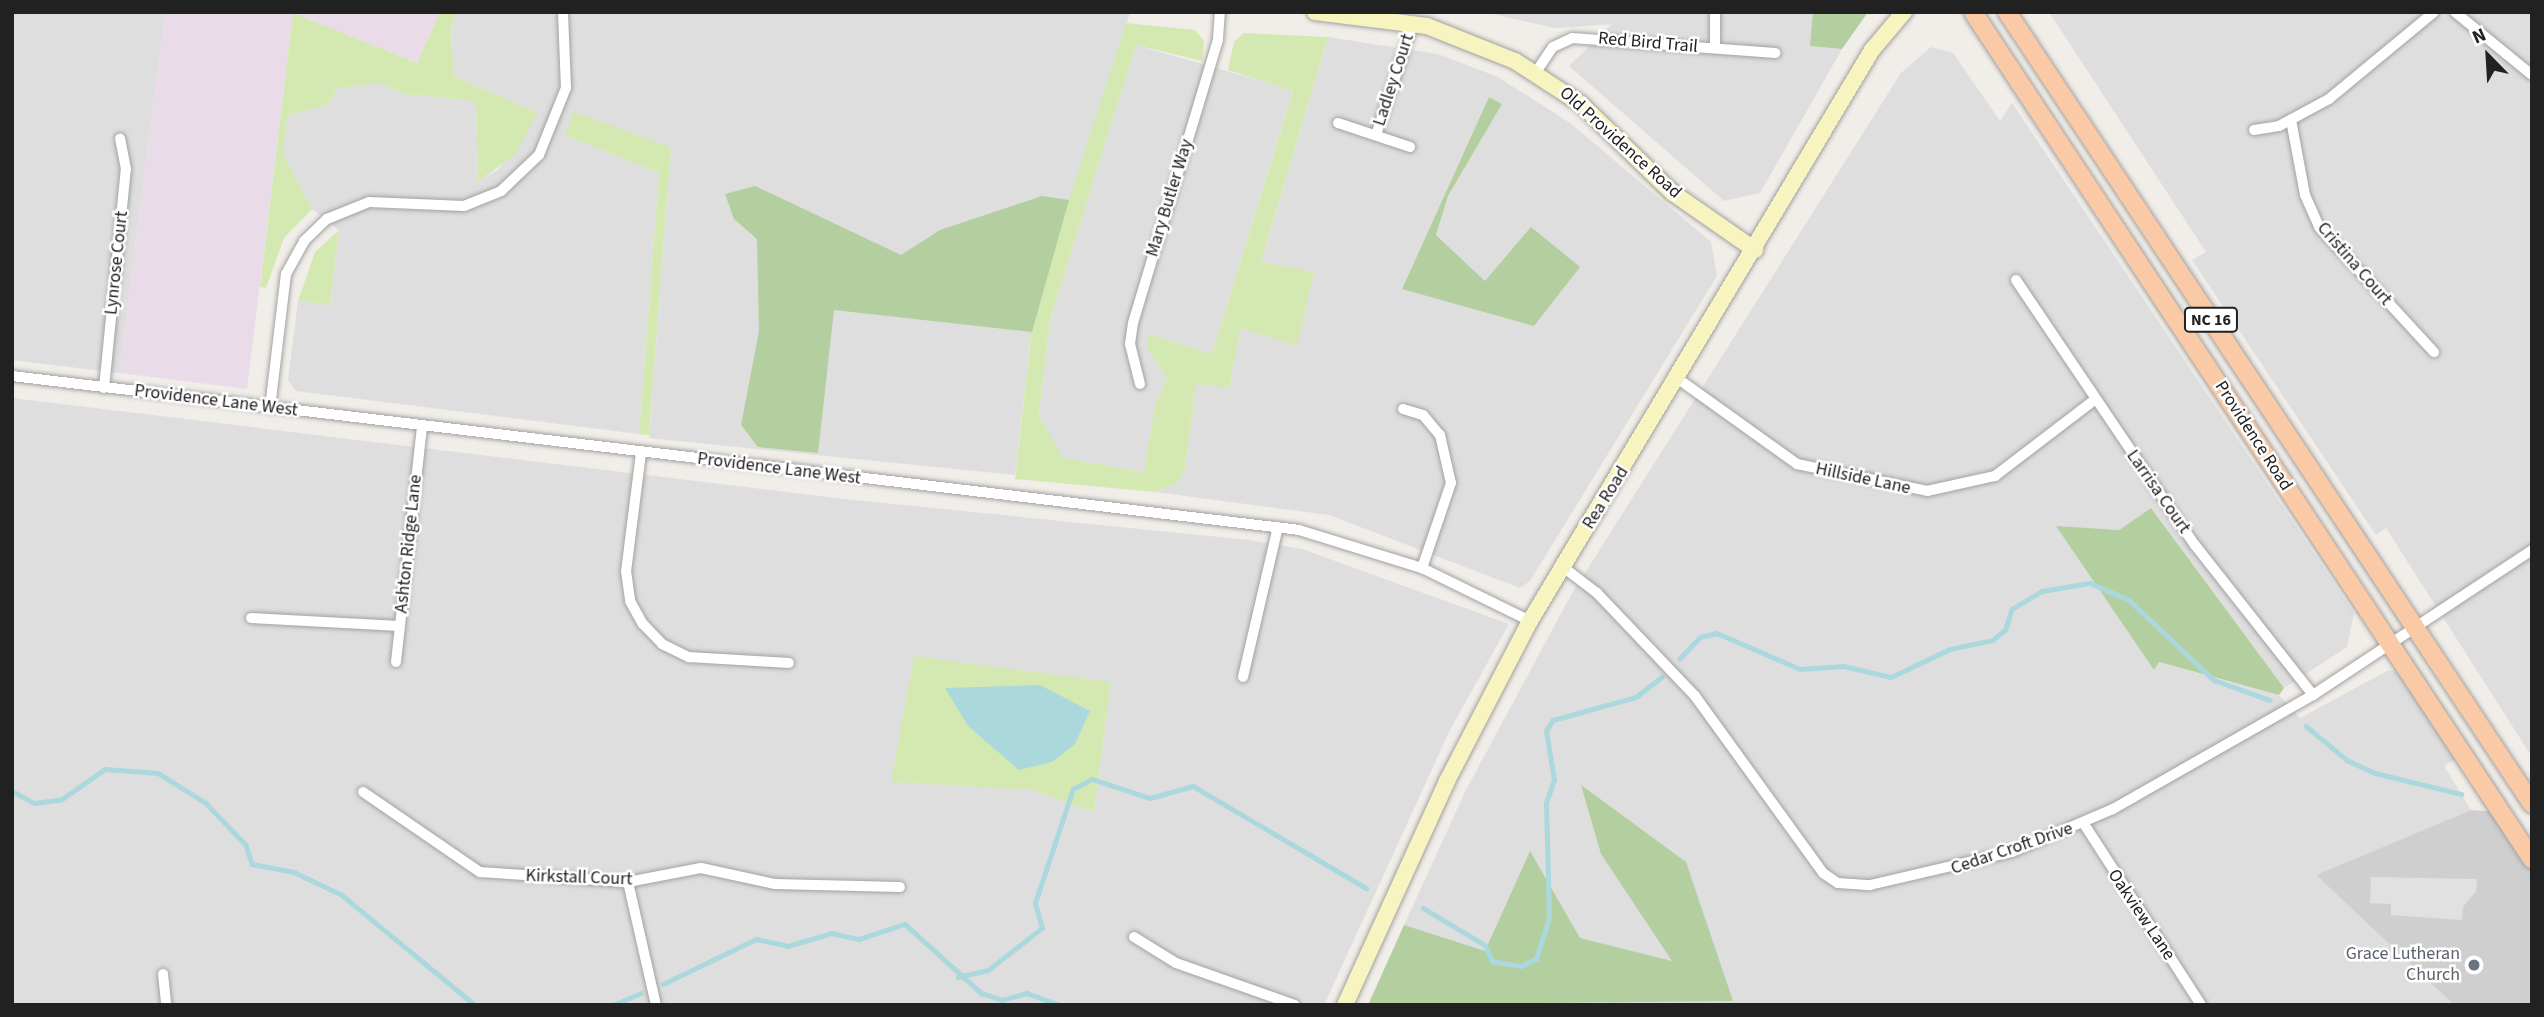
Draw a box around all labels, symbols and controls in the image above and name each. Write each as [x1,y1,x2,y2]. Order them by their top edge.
north arrow [2453,21,2523,91]
text: N [2468,21,2491,51]
street label: Red Bird Trail [1597,28,1699,58]
street label: Ladley Court [1369,31,1419,129]
street label: Old Providence Road [1555,83,1685,203]
street label: Mary Butler Way [1142,136,1198,260]
street label: Lynrose Court [101,210,133,316]
street label: Cristina Court [2312,218,2396,310]
road number: NC 16 [2183,308,2239,332]
street label: Providence Road [2209,377,2297,495]
street label: Providence Lane West [133,380,299,422]
street label: Larrisa Court [2121,446,2195,538]
street label: Providence Lane West [696,448,862,490]
street label: Hillside Lane [1814,458,1912,500]
street label: Rea Road [1578,463,1634,533]
street label: Ashton Ridge Lane [391,474,427,614]
street label: Cedar Croft Drive [1948,818,2076,880]
street label: Kirkstall Court [525,865,633,891]
street label: Oakview Lane [2103,865,2179,965]
place label: Grace Lutheran Church [2346,944,2460,986]
marker: Grace Lutheran Church [2466,957,2482,973]

